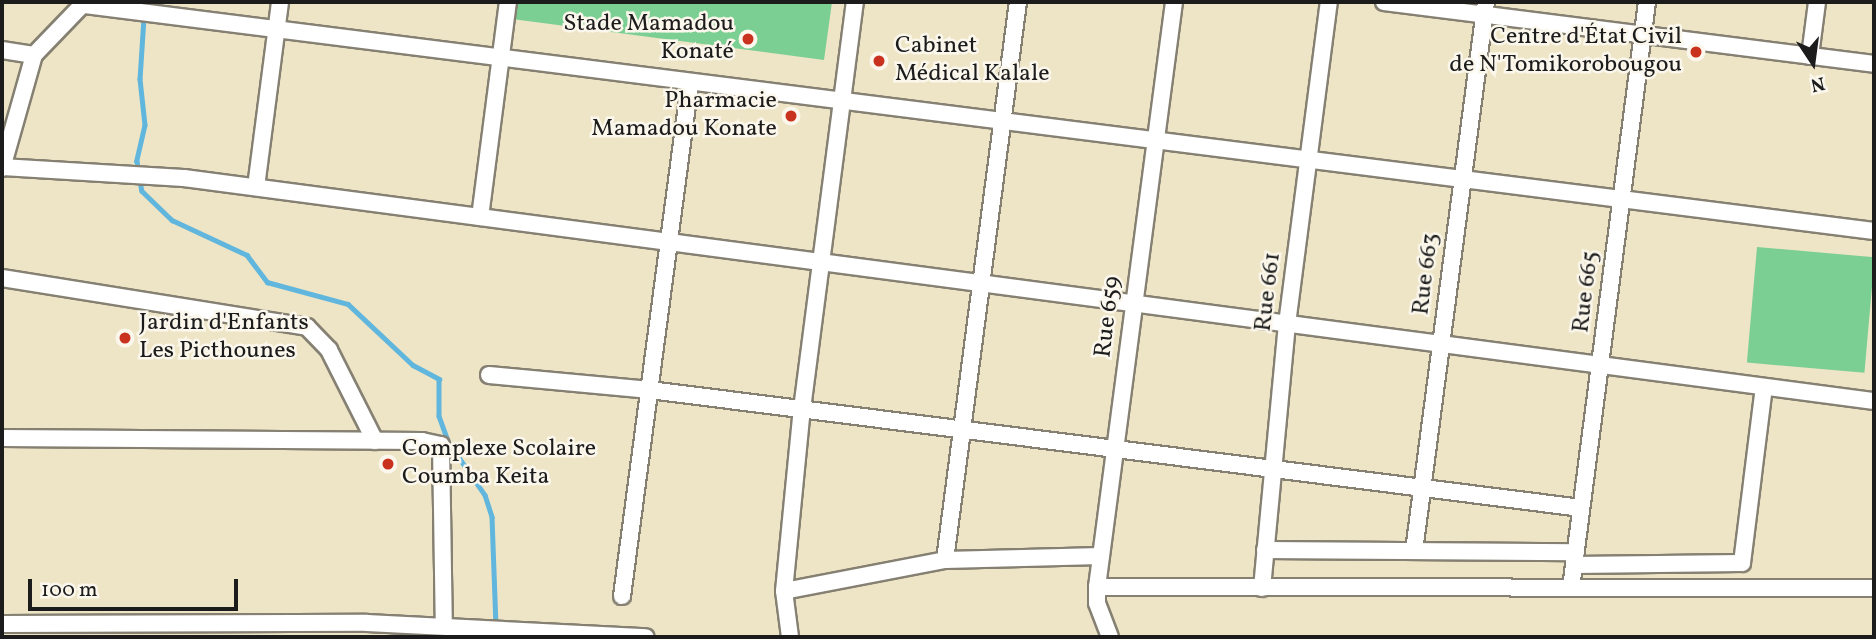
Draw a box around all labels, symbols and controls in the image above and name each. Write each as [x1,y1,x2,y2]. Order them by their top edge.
place label: Stade Mamadou Konaté [563,11,734,67]
place label: Centre d'État Civil de N'Tomikorobougou [1449,24,1682,80]
north arrow [1778,28,1848,98]
marker: Stade Mamadou Konaté [740,31,756,47]
place label: Cabinet Médical Kalale [895,33,1050,89]
marker: Centre d'État Civil de N'Tomikorobougou [1688,44,1704,60]
marker: Cabinet Médical Kalale [869,51,889,71]
text: N [1808,69,1827,98]
place label: Pharmacie Mamadou Konate [591,88,777,144]
marker: Pharmacie Mamadou Konate [783,108,799,124]
street label: Rue 663 [1408,231,1446,317]
street label: Rue 665 [1568,250,1606,334]
street label: Rue 661 [1250,251,1288,333]
street label: Rue 659 [1090,275,1128,359]
place label: Jardin d'Enfants Les Picthounes [139,310,309,366]
marker: Jardin d'Enfants Les Picthounes [117,330,133,346]
place label: Complexe Scolaire Coumba Keita [402,436,596,492]
marker: Complexe Scolaire Coumba Keita [380,456,396,472]
scale bar [32,566,242,610]
text: 100 m [41,576,98,605]

